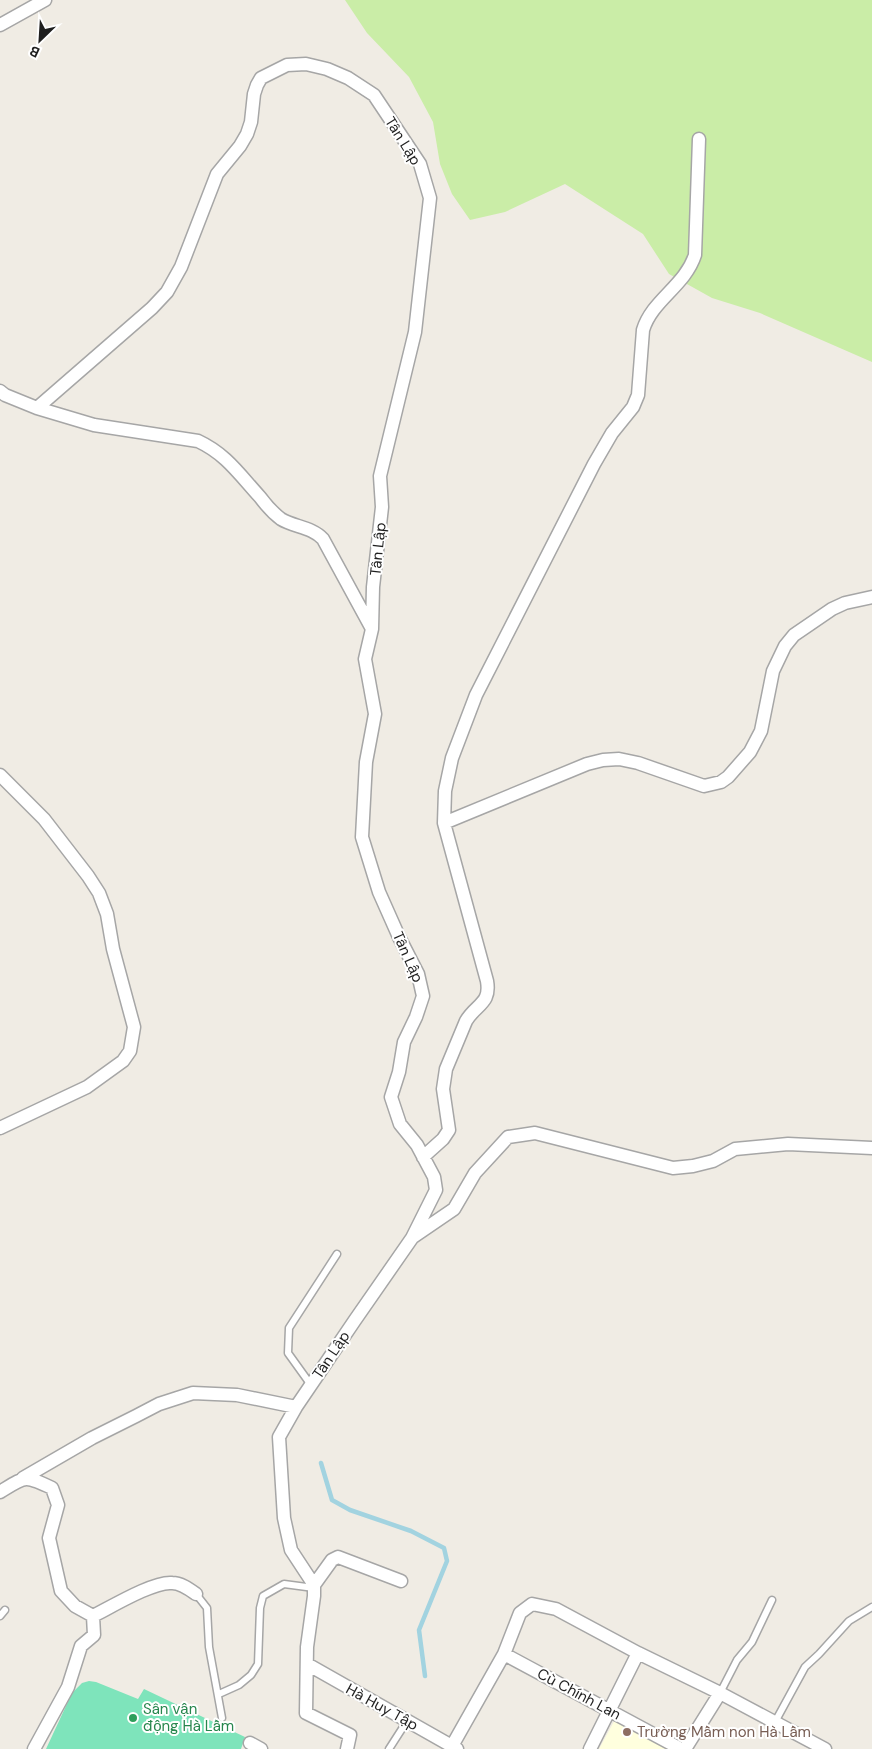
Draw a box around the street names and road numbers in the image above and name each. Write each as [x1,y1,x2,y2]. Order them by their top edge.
street label: Tân Lập [380,113,426,169]
street label: Tân Lập [365,521,391,577]
street label: Tân Lập [388,928,428,986]
street label: Tân Lập [308,1327,354,1383]
street label: Cù Chính Lan [534,1664,624,1724]
street label: Hà Huy Tập [342,1679,422,1735]

